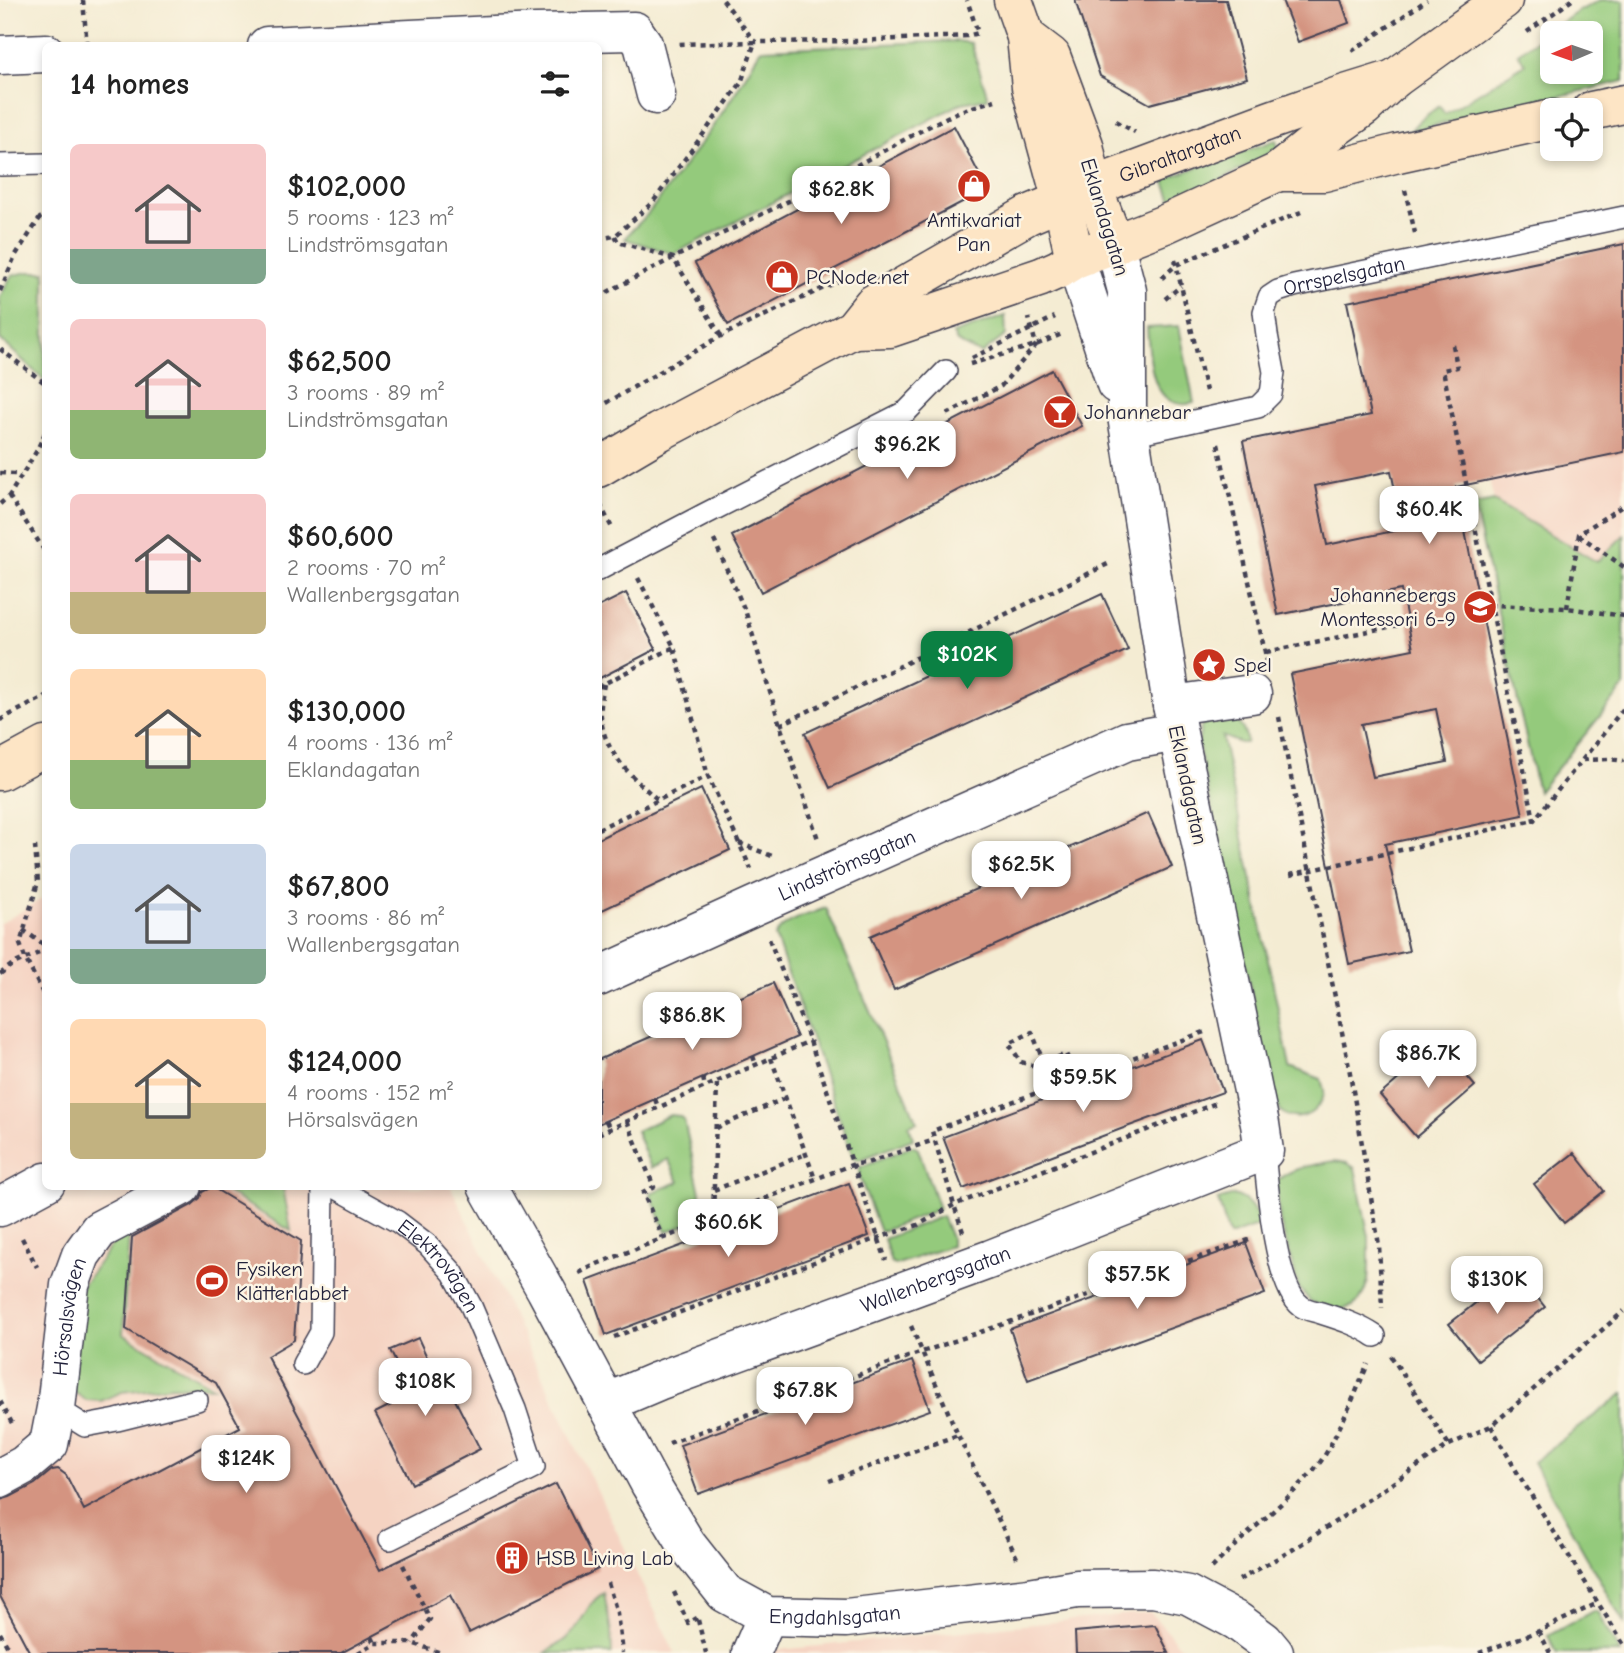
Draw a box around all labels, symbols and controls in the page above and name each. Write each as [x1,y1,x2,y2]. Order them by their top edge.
north arrow [1540,21,1603,84]
map controls [1540,21,1603,161]
icon: filters [536,65,574,103]
text: 14 homes [70,67,189,102]
button: locate [1540,98,1603,161]
street label: Gibraltargatan [1116,120,1244,188]
street label: Eklandagatan [1076,155,1134,279]
pin: $62.8K [784,166,898,226]
shop icon: Antikvariat Pan [955,167,993,205]
text: $102,000 [287,169,406,204]
icon: home [126,172,210,256]
text: $62.8K [808,175,874,202]
text: 5 rooms · 123 m² [287,204,453,231]
place label: Antikvariat Pan [927,208,1022,256]
text: Lindströmsgatan [287,231,448,258]
street label: Orrspelsgatan [1280,251,1407,301]
shop icon: PCNode.net [763,258,801,296]
place label: PCNode.net [806,265,910,289]
text: $62,500 [287,344,392,379]
icon: home [126,347,210,431]
text: 3 rooms · 89 m² [287,379,444,406]
bar icon: Johannebar [1041,393,1079,431]
place label: Johannebar [1084,400,1192,424]
text: Lindströmsgatan [287,406,448,433]
pin: $96.2K [850,421,964,481]
text: $96.2K [874,430,940,457]
pin: $60.4K [1372,486,1486,546]
text: $60.4K [1396,495,1462,522]
text: $60,600 [287,519,394,554]
icon: home [126,522,210,606]
text: 2 rooms · 70 m² [287,554,445,581]
text: Wallenbergsgatan [287,581,460,608]
place label: Johannebergs Montessori 6-9 [1320,583,1456,631]
school or university icon: Johannebergs Montessori 6-9 [1461,588,1499,626]
pin: $102K [918,632,1016,691]
text: $102K [937,640,997,667]
place icon: Spel [1190,646,1228,684]
place label: Spel [1234,653,1272,677]
text: $130,000 [287,694,406,729]
icon: home [126,697,210,781]
street label: Eklandagatan [1164,723,1212,847]
text: 4 rooms · 136 m² [287,729,453,756]
text: Eklandagatan [287,756,420,783]
street label: Lindströmsgatan [775,824,919,906]
pin: $62.5K [964,842,1078,901]
text: $62.5K [988,850,1054,877]
text: $67,800 [287,869,390,904]
icon: home [126,872,210,956]
text: 3 rooms · 86 m² [287,904,444,931]
text: Wallenbergsgatan [287,931,460,958]
pin: $86.8K [635,992,749,1052]
text: $86.8K [659,1001,725,1028]
pin: $86.7K [1371,1030,1485,1090]
text: $86.7K [1395,1039,1461,1066]
text: $124,000 [287,1044,402,1079]
icon: home [126,1047,210,1131]
pin: $59.5K [1026,1054,1140,1114]
text: $59.5K [1049,1063,1117,1090]
text: 4 rooms · 152 m² [287,1079,453,1106]
text: Hörsalsvägen [287,1106,418,1133]
pin: $60.6K [671,1200,785,1259]
text: $60.6K [694,1208,762,1235]
street label: Elektrovägen [393,1214,484,1317]
street label: Wallenbergsgatan [857,1240,1014,1318]
pin: $57.5K [1080,1252,1194,1311]
street label: Hörsalsvägen [48,1254,91,1377]
pin: $130K [1448,1256,1546,1316]
place label: Fysiken Klätterlabbet [236,1257,349,1305]
text: $57.5K [1104,1260,1170,1287]
sports icon: Fysiken Klätterlabbet [193,1262,231,1300]
text: $130K [1467,1265,1527,1292]
pin: $108K [376,1358,474,1418]
text: $108K [395,1367,455,1394]
pin: $67.8K [748,1368,862,1427]
text: $67.8K [772,1376,838,1403]
pin: $124K [197,1436,295,1495]
text: $124K [217,1444,275,1471]
building icon: HSB Living Lab [493,1539,531,1577]
place label: HSB Living Lab [536,1546,674,1570]
street label: Engdahlsgatan [769,1600,902,1630]

